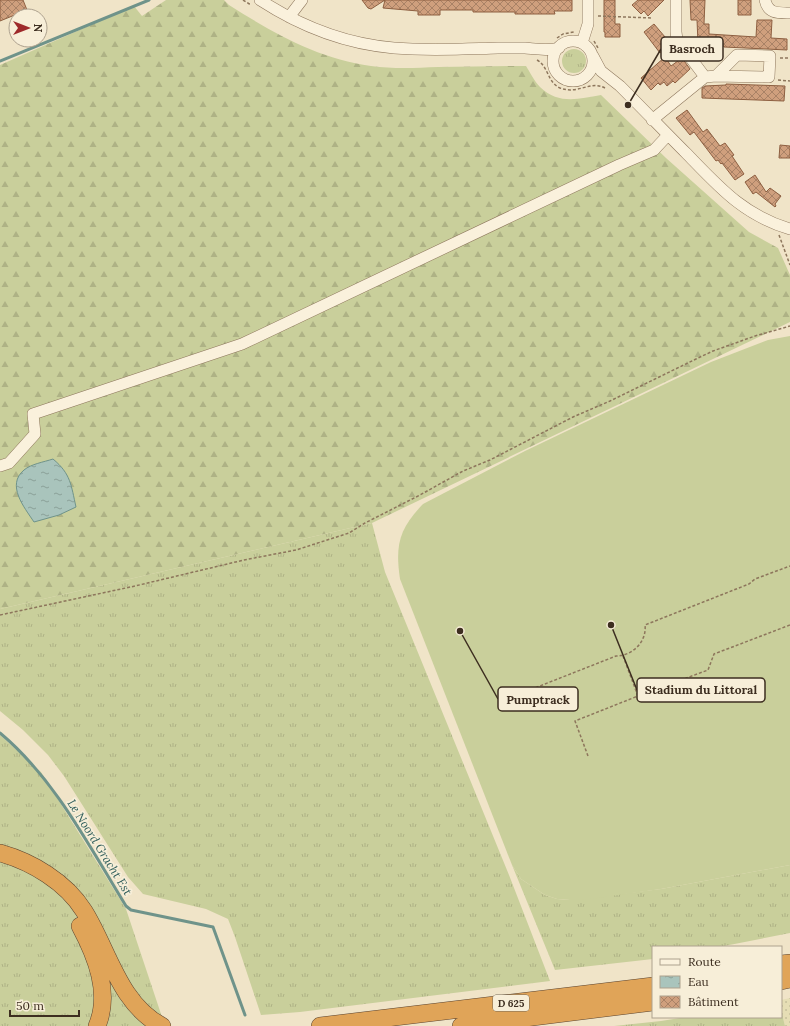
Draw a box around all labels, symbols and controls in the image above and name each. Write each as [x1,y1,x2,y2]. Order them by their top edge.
north arrow [8,8,48,48]
text: N [31,24,45,33]
callout: Basroch [661,37,723,61]
text: Basroch [669,41,716,56]
callout: Stadium du Littoral [637,678,765,702]
text: Stadium du Littoral [645,682,757,697]
callout: Pumptrack [498,687,578,711]
text: Pumptrack [506,692,570,707]
water label: Le Noord Gracht Est [64,796,136,898]
legend [652,946,782,1018]
text: Route [688,954,721,969]
text: Eau [688,974,709,989]
scale bar [10,992,79,1018]
text: Bâtiment [688,994,739,1009]
road number: D 625 [493,995,529,1011]
text: 50 m [16,998,44,1013]

